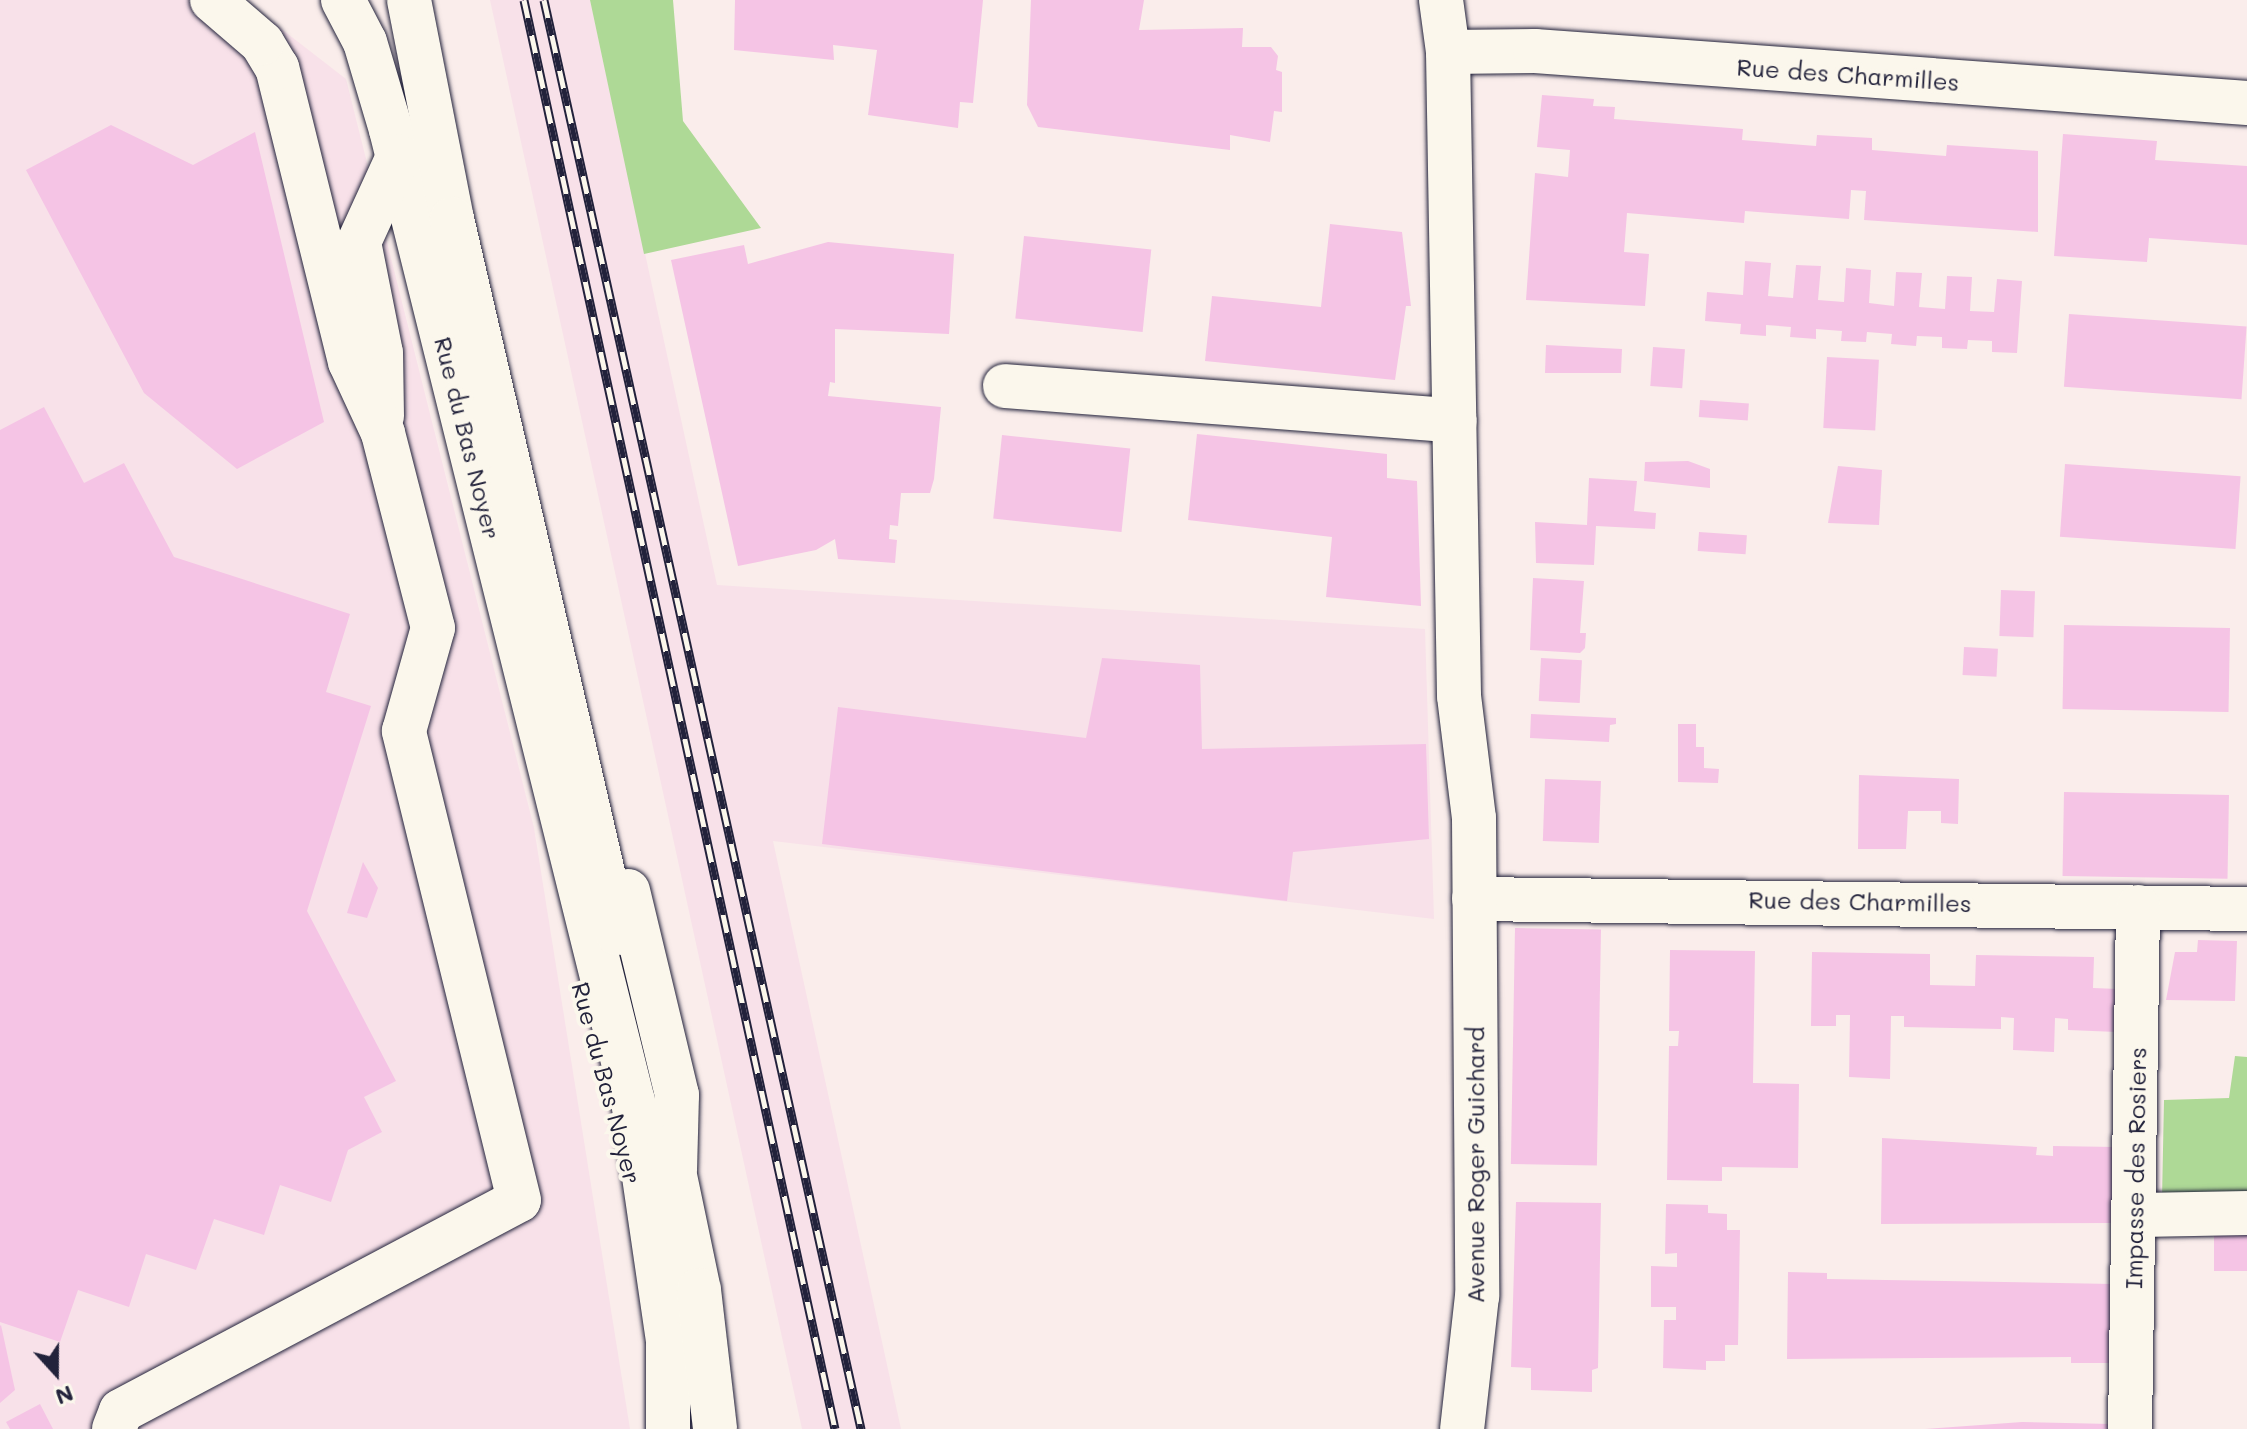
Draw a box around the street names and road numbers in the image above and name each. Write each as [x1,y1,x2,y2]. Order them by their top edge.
street label: Rue des Charmilles [1736,52,1960,96]
street label: Rue du Bas Noyer [429,334,507,542]
street label: Rue des Charmilles [1748,885,1972,917]
street label: Rue du Bas Noyer [566,979,648,1187]
street label: Avenue Roger Guichard [1461,1027,1489,1303]
street label: Impasse des Rosiers [2118,1047,2152,1289]

